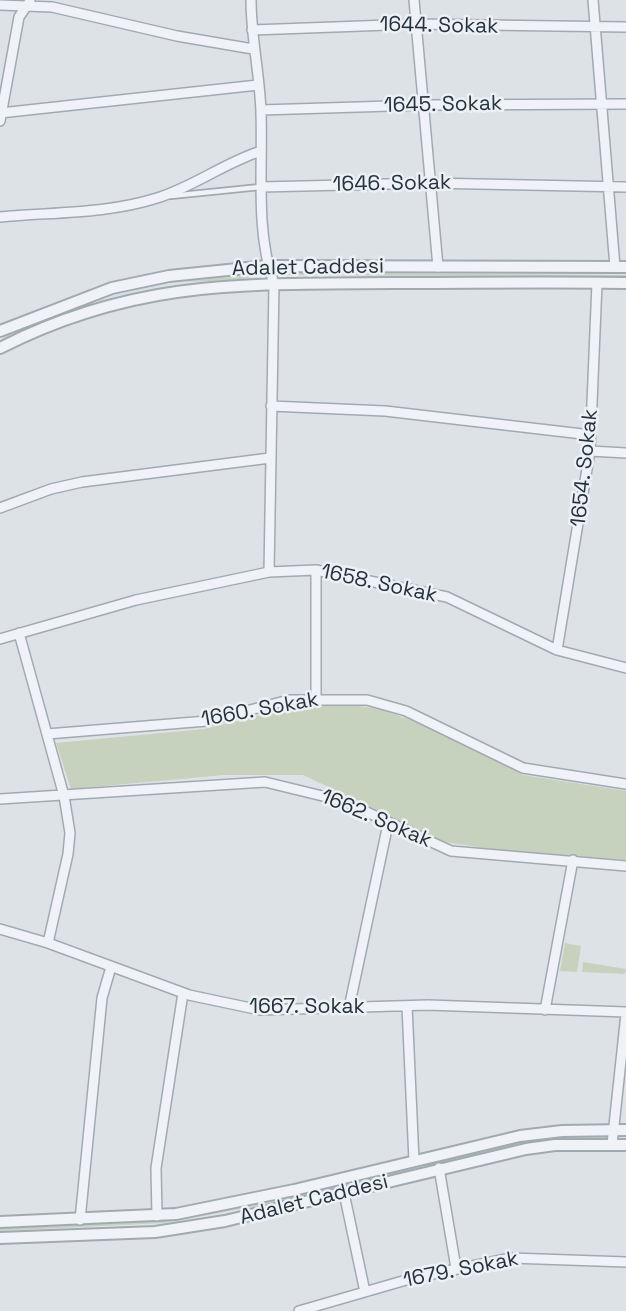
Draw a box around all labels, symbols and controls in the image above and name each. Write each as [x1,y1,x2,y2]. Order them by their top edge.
street label: 1644. Sokak [379,12,499,40]
street label: 1645. Sokak [384,91,502,119]
street label: 1646. Sokak [332,170,452,198]
street label: Adalet Caddesi [232,254,384,282]
street label: 1654. Sokak [566,408,604,528]
street label: 1658. Sokak [319,559,439,609]
street label: 1660. Sokak [199,687,321,733]
street label: 1662. Sokak [317,784,435,854]
street label: 1667. Sokak [249,994,365,1020]
street label: Adalet Caddesi [237,1169,391,1231]
street label: 1679. Sokak [401,1246,521,1294]

